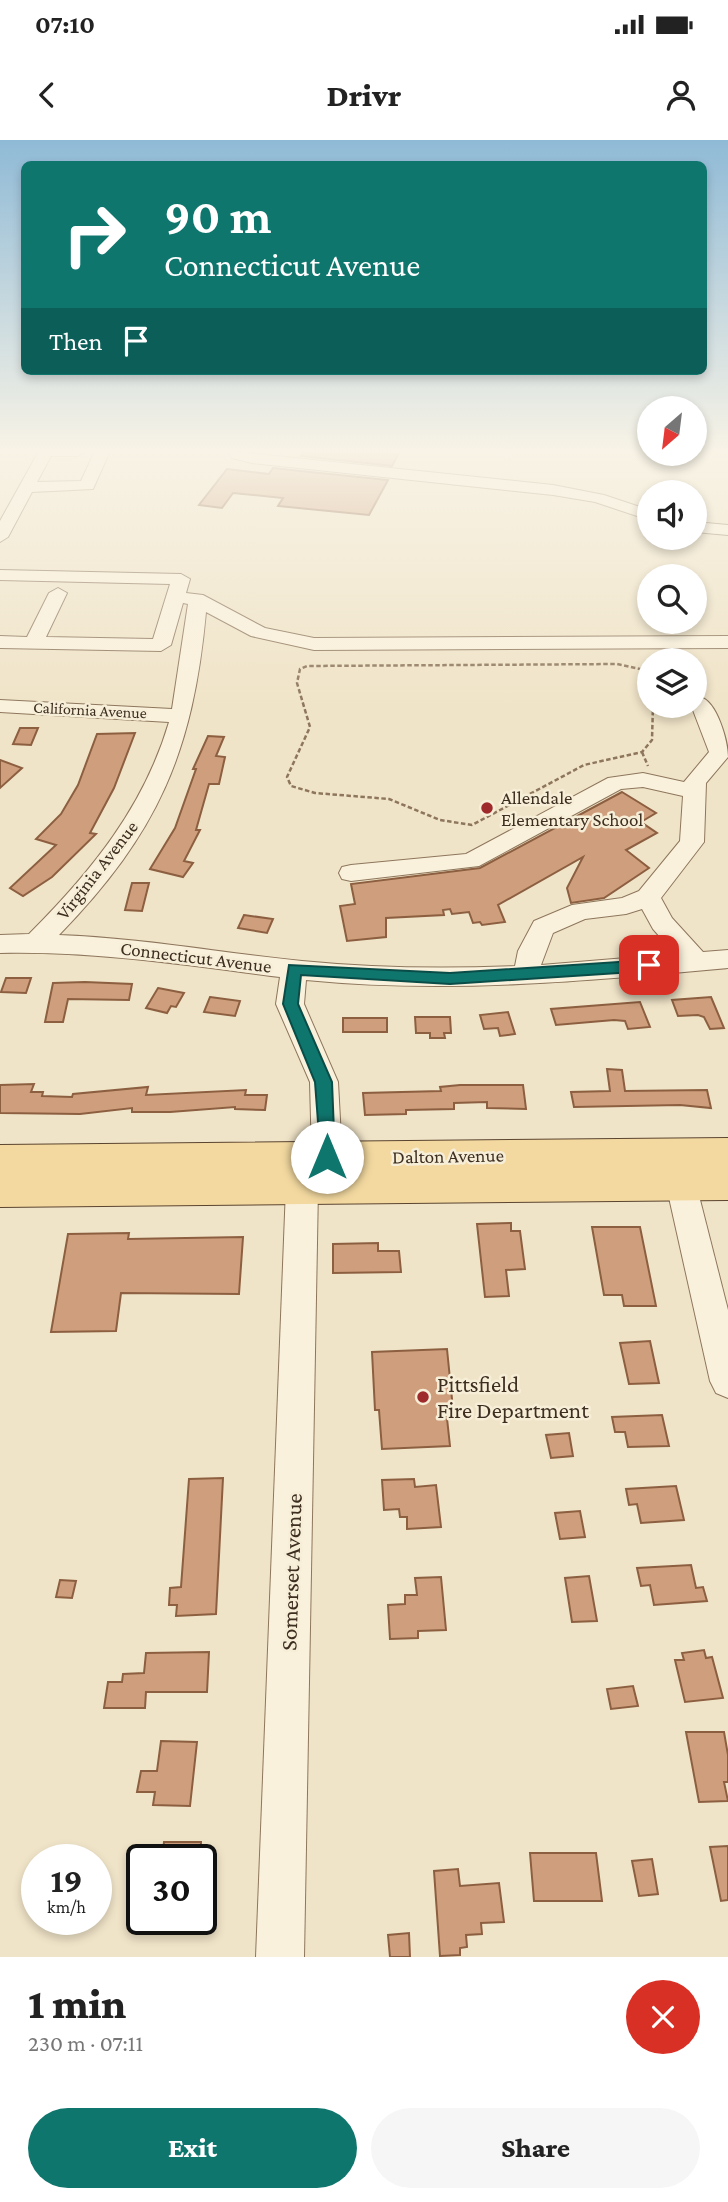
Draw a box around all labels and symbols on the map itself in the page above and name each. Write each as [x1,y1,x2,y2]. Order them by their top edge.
north arrow [637,396,707,466]
street label: California Avenue [33,699,147,721]
place label: Allendale Elementary School [501,787,643,830]
marker: Allendale Elementary School [479,800,495,816]
street label: Virginia Avenue [52,816,142,924]
pin [619,935,679,995]
street label: Connecticut Avenue [119,937,273,977]
position arrow [290,1120,364,1194]
street label: Dalton Avenue [392,1145,504,1167]
place label: Pittsfield Fire Department [437,1371,589,1423]
marker: Pittsfield Fire Department [415,1389,431,1405]
street label: Somerset Avenue [275,1493,307,1651]
speed limit sign: 30 [126,1844,217,1935]

